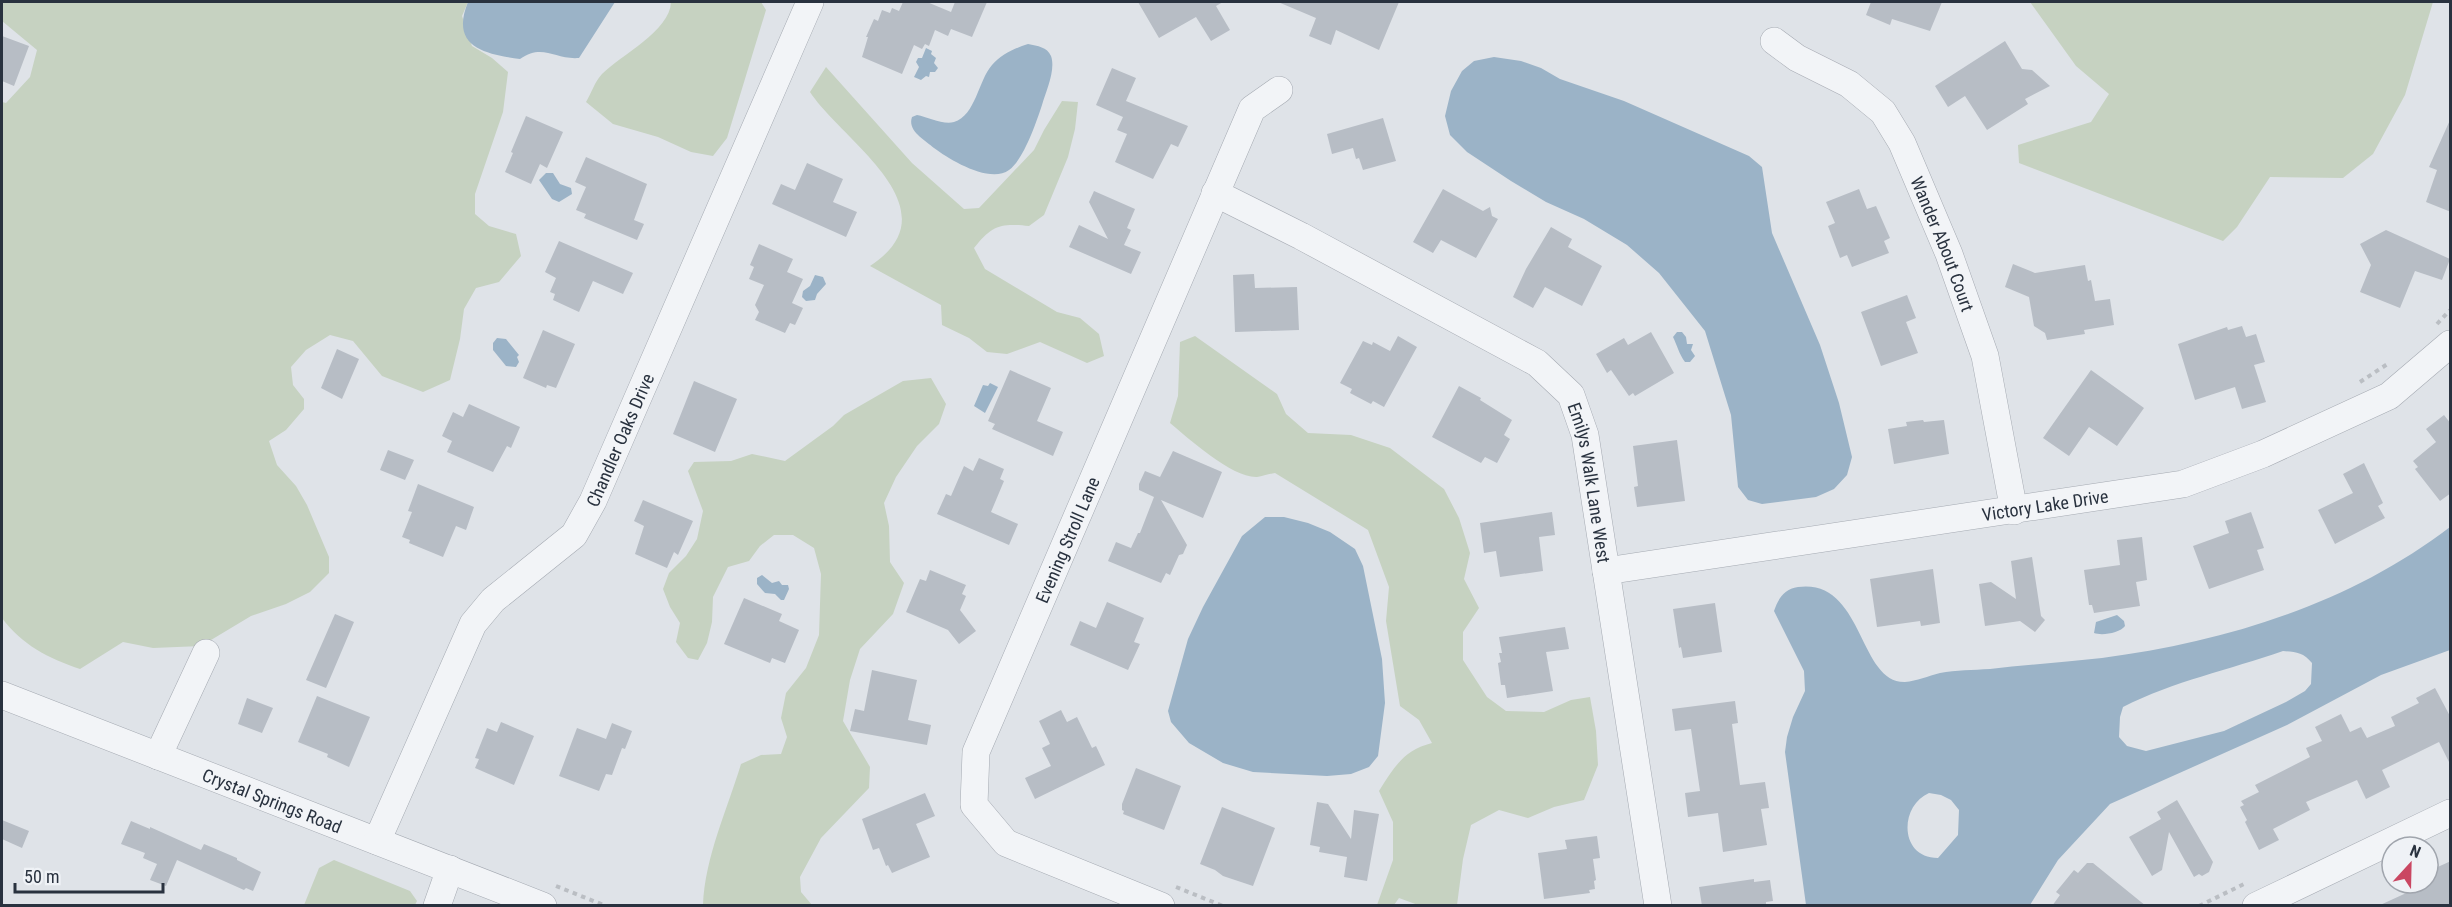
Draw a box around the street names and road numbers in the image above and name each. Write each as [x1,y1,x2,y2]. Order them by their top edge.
street label: Wander About Court [1907,173,1979,314]
street label: Chandler Oaks Drive [581,370,658,510]
street label: Emilys Walk Lane West [1564,400,1615,564]
street label: Evening Stroll Lane [1031,474,1103,606]
street label: Victory Lake Drive [1980,485,2110,525]
street label: Crystal Springs Road [200,764,345,837]

